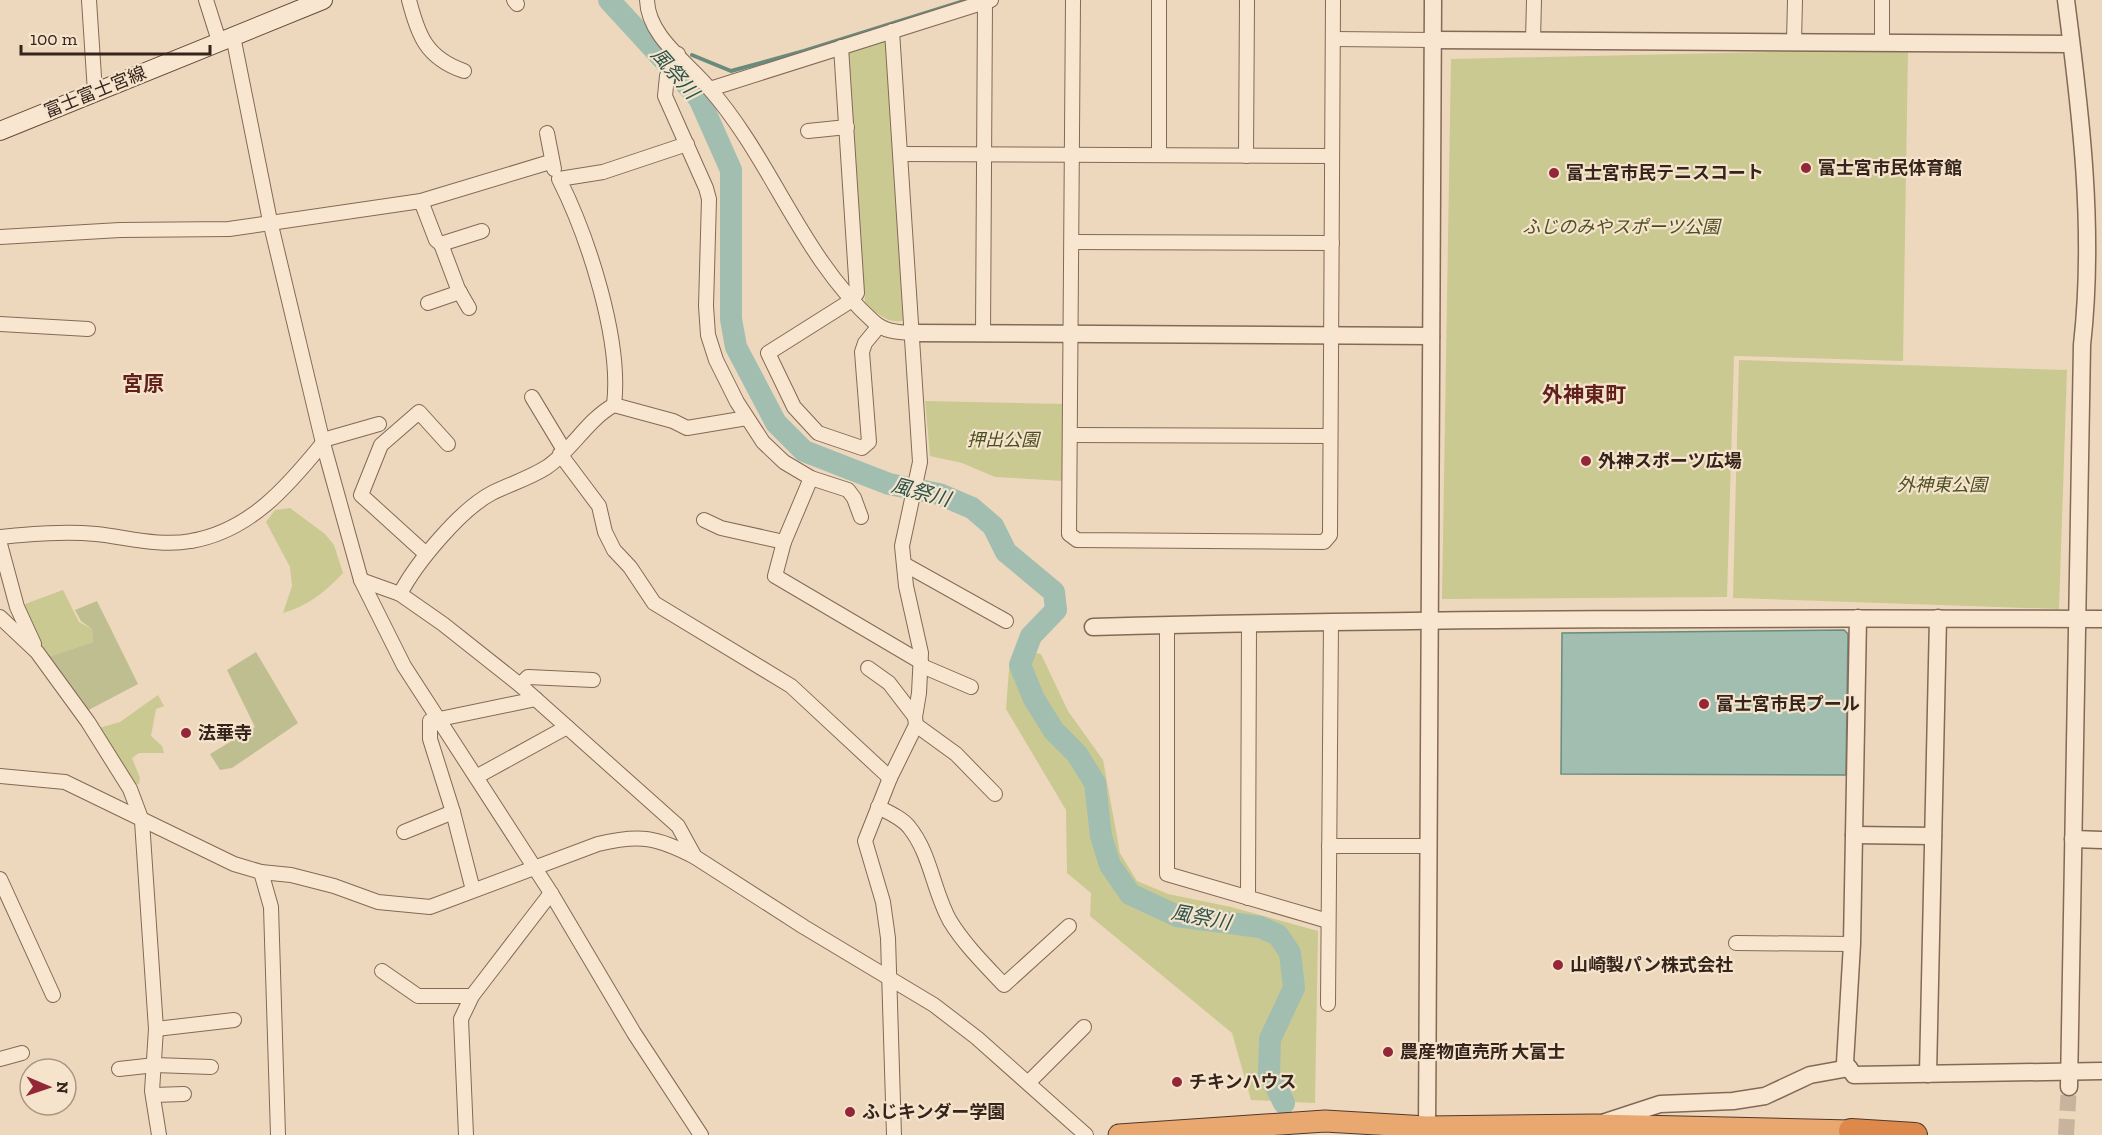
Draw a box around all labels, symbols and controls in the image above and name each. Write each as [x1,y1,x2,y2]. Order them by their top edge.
scale bar [21,18,210,56]
text: 100 m [30,28,78,50]
water label: 風祭川 [646,42,705,105]
street label: 富士富士宮線 [41,62,149,122]
place label: 富士宮市民体育館 [1818,157,1962,179]
marker: 富士宮市民体育館 [1799,161,1813,175]
place label: 富士宮市民テニスコート [1566,162,1764,184]
marker: 富士宮市民テニスコート [1547,166,1561,180]
park label: ふじのみやスポーツ公園 [1522,216,1723,238]
district label: 宮原 [122,371,164,396]
district label: 外神東町 [1542,382,1626,407]
park label: 押出公園 [967,429,1042,451]
place label: 外神スポーツ広場 [1598,450,1742,472]
marker: 外神スポーツ広場 [1579,454,1593,468]
water label: 風祭川 [889,473,955,512]
park label: 外神東公園 [1897,474,1990,496]
place label: 富士宮市民プール [1716,693,1860,715]
marker: 富士宮市民プール [1697,697,1711,711]
place label: 法華寺 [198,722,252,744]
marker: 法華寺 [179,726,193,740]
water label: 風祭川 [1169,899,1235,935]
place label: 山崎製パン株式会社 [1570,954,1733,976]
marker: 山崎製パン株式会社 [1551,958,1565,972]
place label: 農産物直売所 大富士 [1400,1041,1565,1063]
marker: 農産物直売所 大富士 [1381,1045,1395,1059]
north arrow [18,1057,78,1117]
place label: チキンハウス [1189,1071,1296,1093]
marker: チキンハウス [1170,1075,1184,1089]
text: N [53,1081,72,1094]
place label: ふじキンダー学園 [862,1101,1005,1123]
marker: ふじキンダー学園 [843,1105,857,1119]

